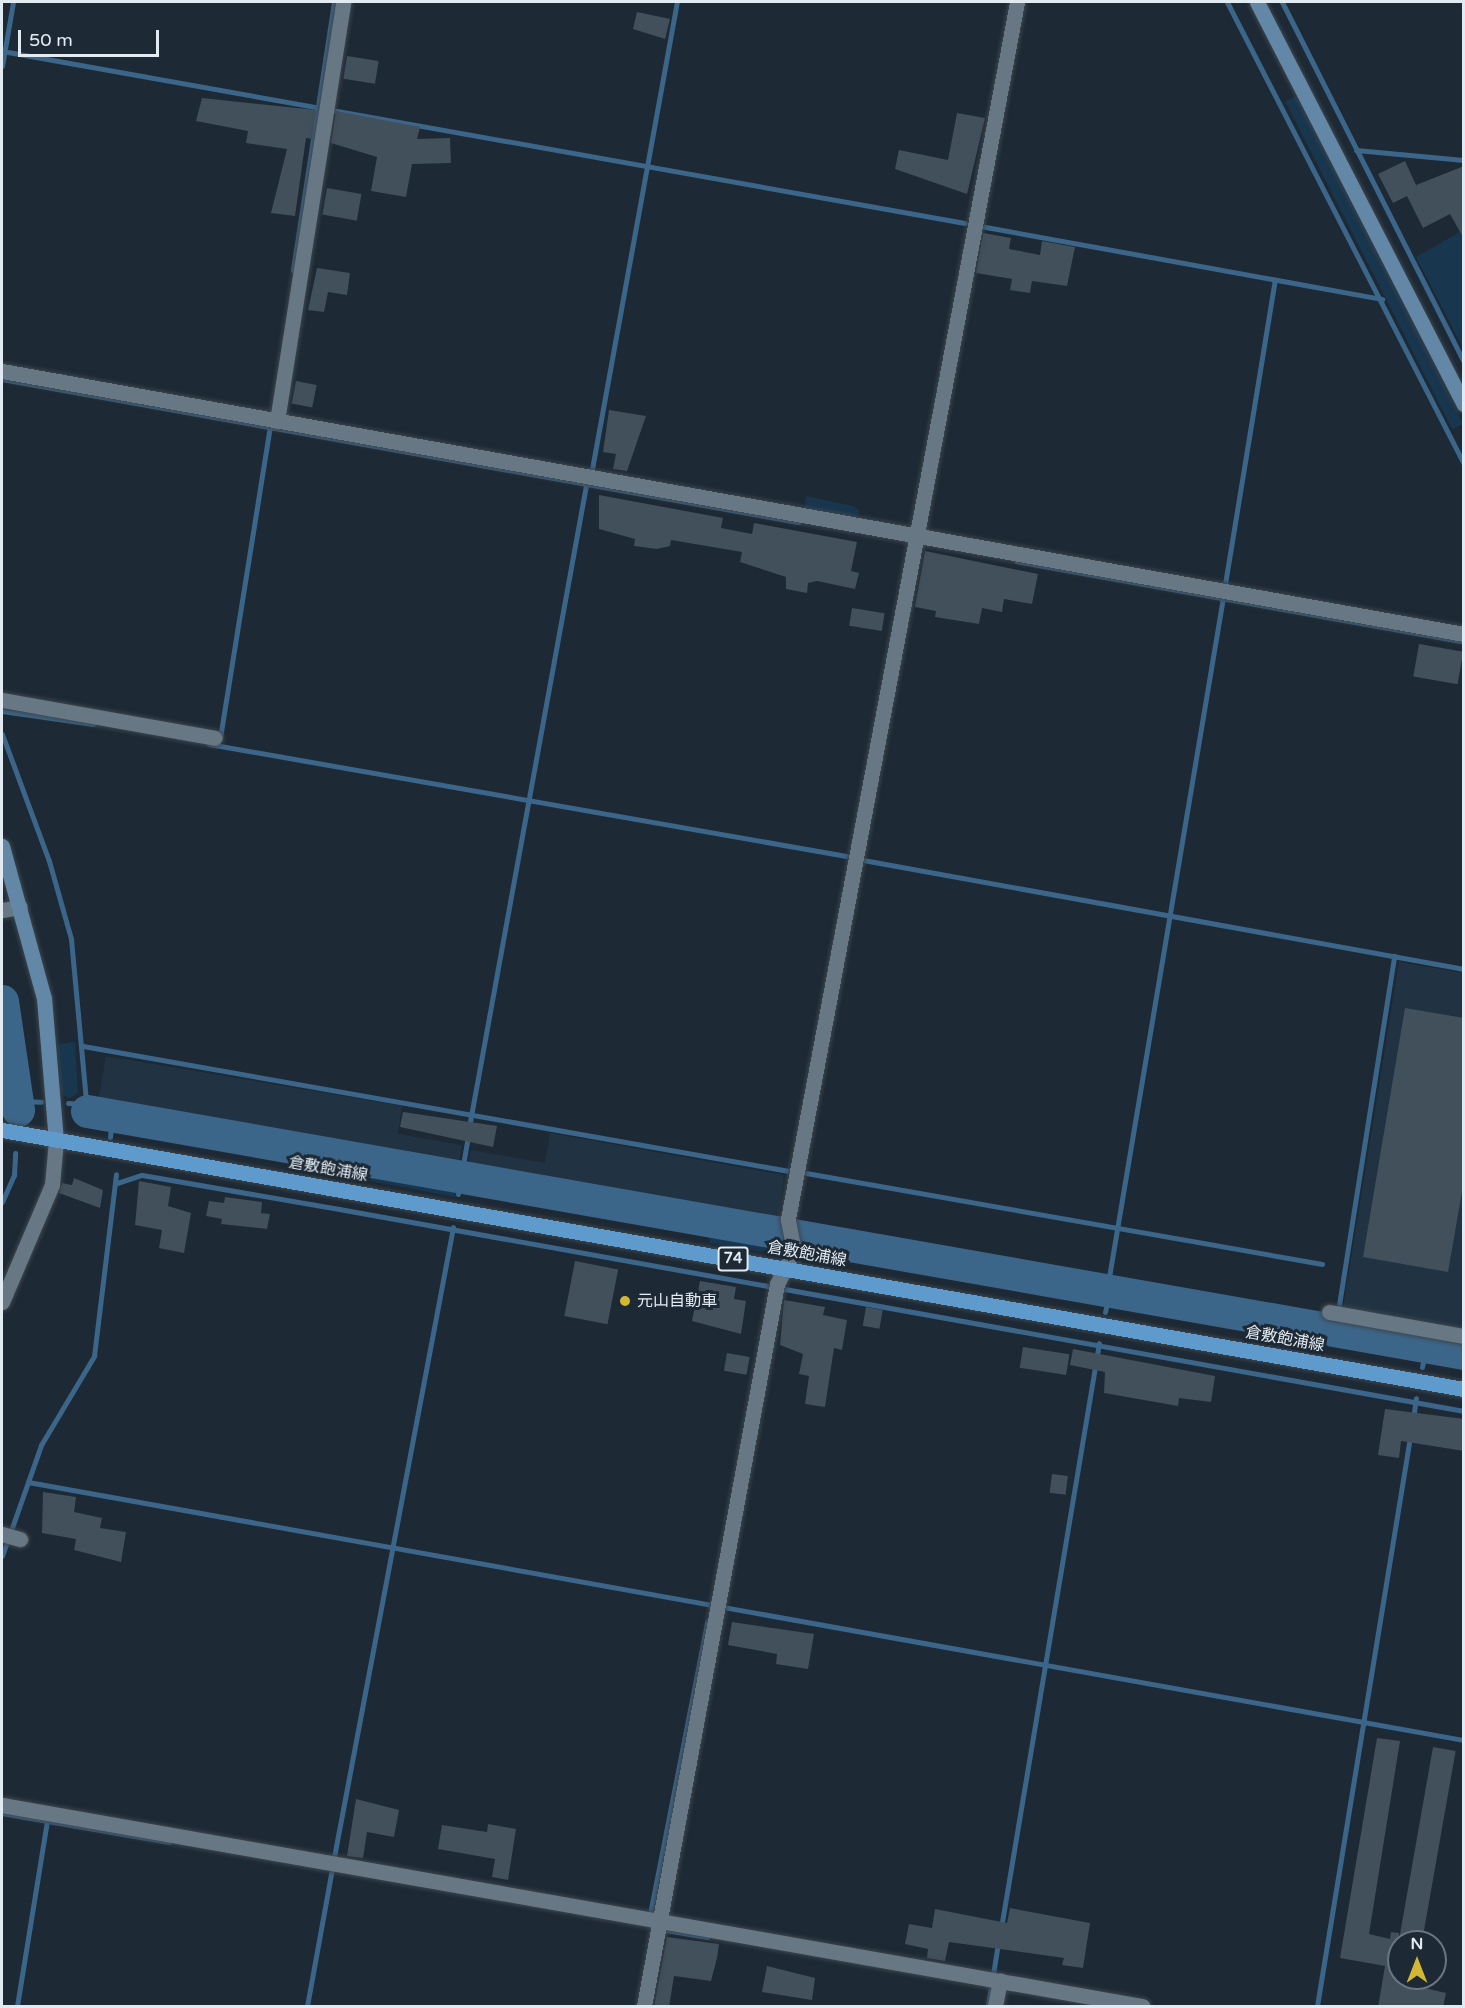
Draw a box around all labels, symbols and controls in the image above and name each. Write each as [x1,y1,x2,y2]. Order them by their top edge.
scale bar [21,18,162,56]
text: 50 m [29,29,73,51]
street label: 倉敷飽浦線 [287,1153,369,1185]
street label: 倉敷飽浦線 [766,1238,848,1270]
road number: 74 [716,1247,750,1271]
place label: 元山自動車 [637,1291,717,1311]
marker: 元山自動車 [618,1294,632,1308]
street label: 倉敷飽浦線 [1244,1323,1326,1355]
north arrow [1387,1930,1447,1990]
text: N [1411,1934,1423,1954]

